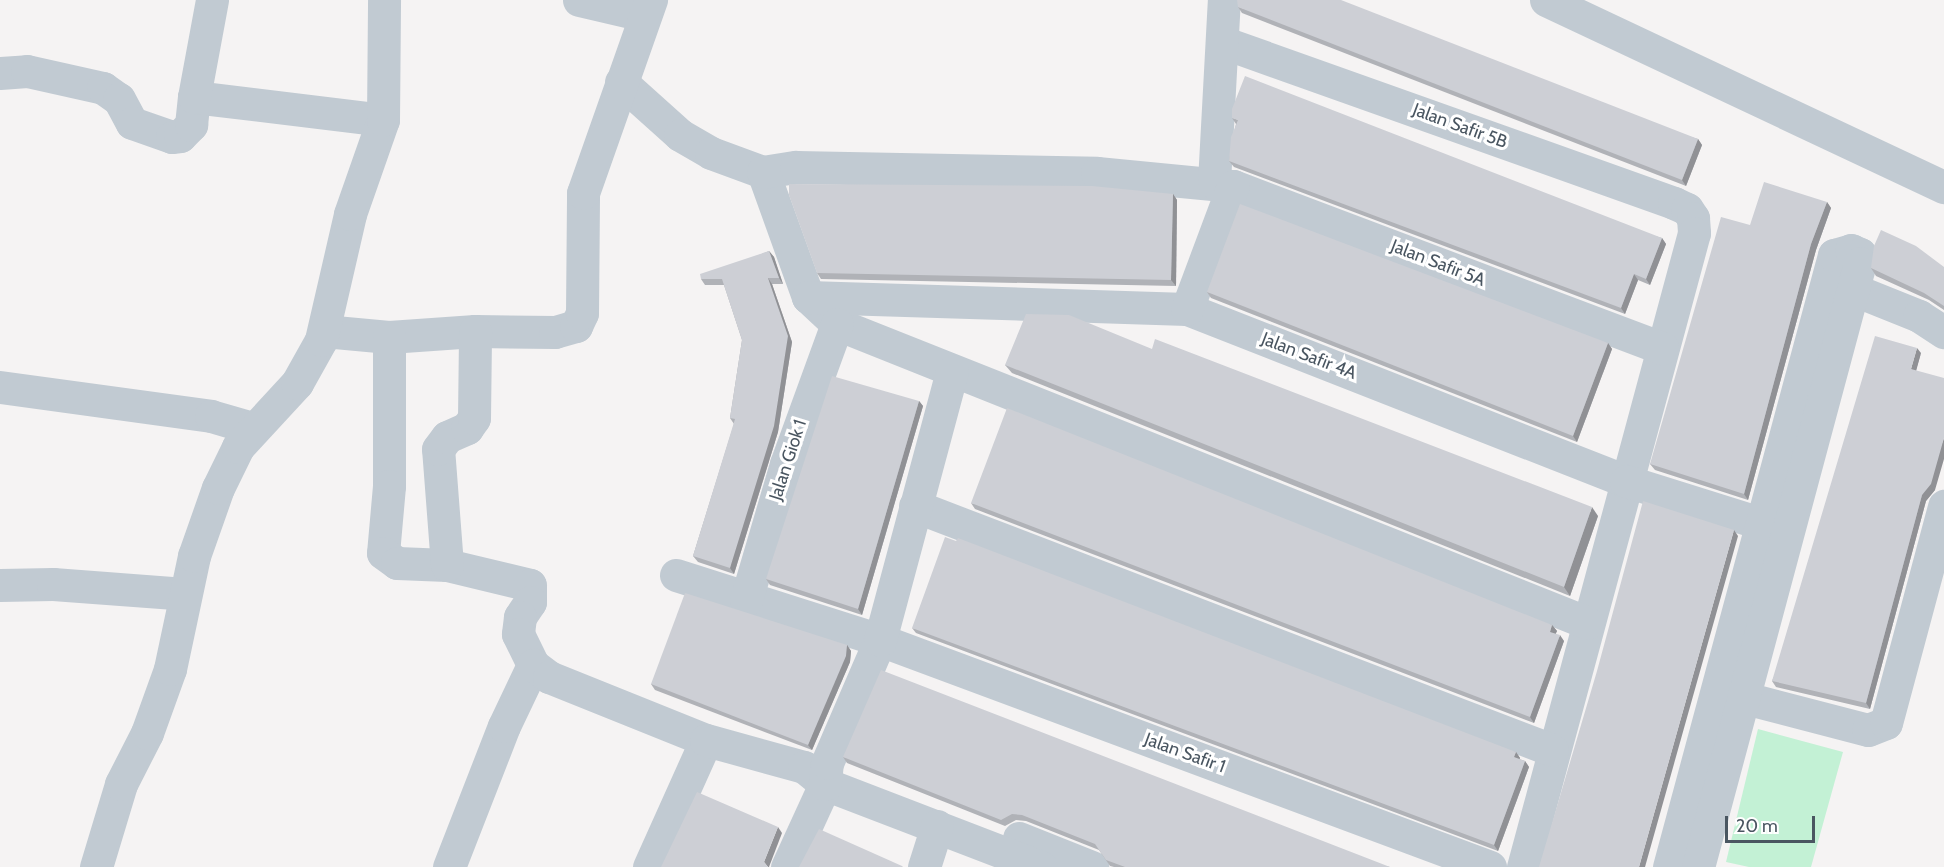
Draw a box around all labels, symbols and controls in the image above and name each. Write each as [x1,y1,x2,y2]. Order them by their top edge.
street label: Jalan Safir 5B [1410,99,1510,153]
street label: Jalan Safir 5A [1388,235,1488,291]
street label: Jalan Safir 4A [1258,328,1360,384]
street label: Jalan Giok 1 [765,417,811,503]
street label: Jalan Safir 1 [1142,728,1228,778]
scale bar [1728,804,1818,842]
text: 20 m [1736,815,1778,837]

